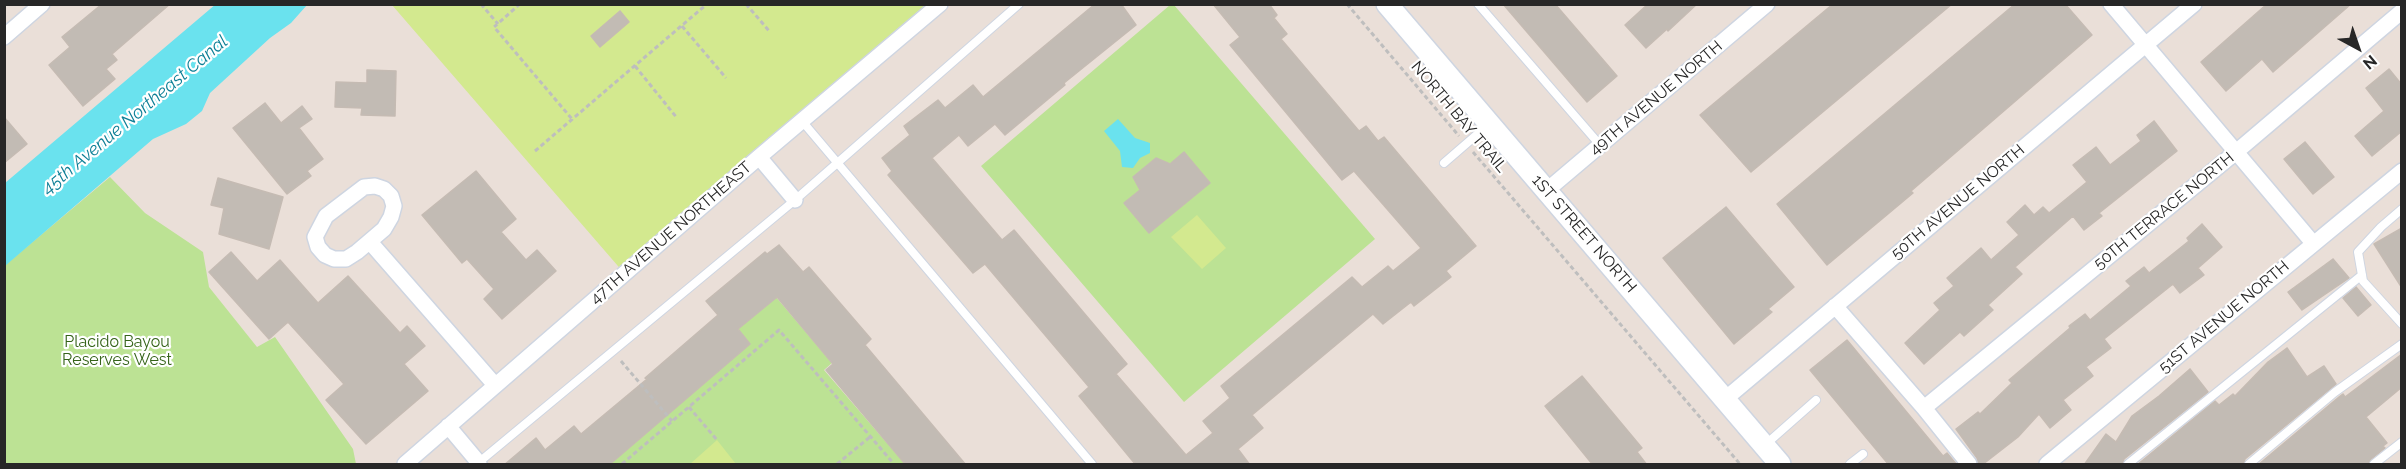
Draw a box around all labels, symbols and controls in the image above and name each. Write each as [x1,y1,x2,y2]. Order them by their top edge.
north arrow [2328,18,2388,78]
water label: 45th Avenue Northeast Canal [38,31,232,199]
street label: 49TH AVENUE NORTH [1586,37,1726,159]
text: N [2359,51,2381,73]
street label: NORTH BAY TRAIL [1407,58,1511,176]
street label: 50TH AVENUE NORTH [1887,141,2029,263]
street label: 50TH TERRACE NORTH [2090,148,2238,274]
street label: 47TH AVENUE NORTHEAST [586,158,756,308]
street label: 1ST STREET NORTH [1528,171,1640,297]
street label: 51ST AVENUE NORTH [2155,257,2293,377]
park label: Placido Bayou Reserves West [62,332,172,370]

